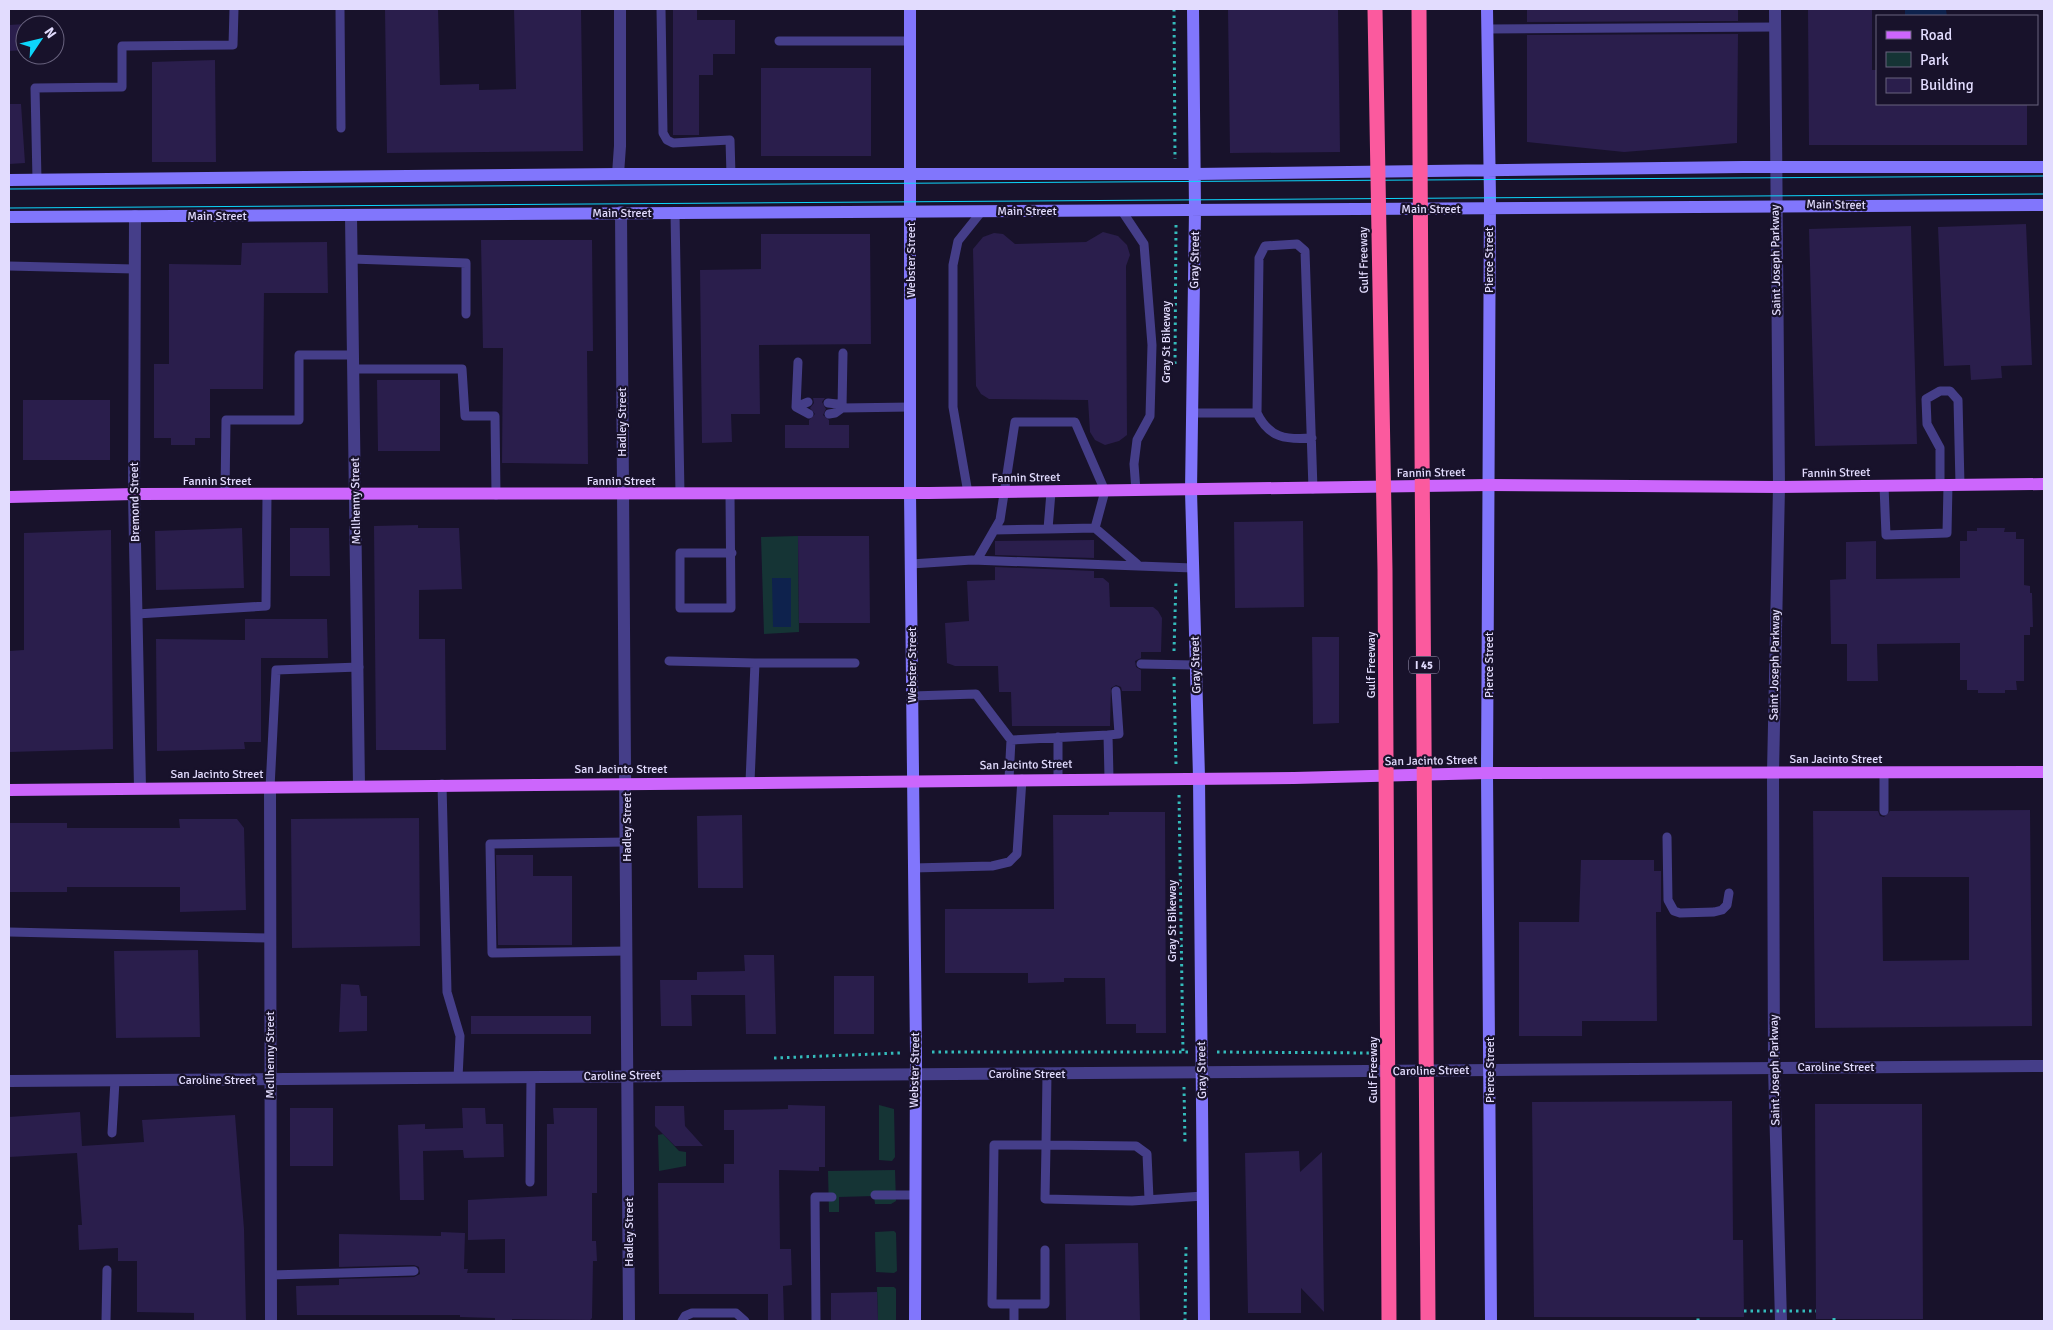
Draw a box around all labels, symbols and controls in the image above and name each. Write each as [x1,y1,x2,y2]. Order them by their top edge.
north arrow [15,15,65,65]
legend [1876,15,2038,105]
text: N [40,24,60,42]
text: Road [1920,26,1952,44]
text: Park [1920,51,1949,69]
text: Building [1920,76,1974,94]
street label: Main Street [1806,197,1866,213]
street label: Main Street [1401,202,1461,217]
street label: Main Street [997,204,1057,219]
street label: Saint Joseph Parkway [1768,204,1784,316]
street label: Main Street [592,206,652,221]
street label: Main Street [187,209,247,224]
street label: Webster Street [904,222,919,298]
street label: Gulf Freeway [1356,226,1372,293]
street label: Pierce Street [1482,227,1497,293]
street label: Gray Street [1187,231,1203,289]
street label: Gray St Bikeway [1159,301,1174,383]
street label: Hadley Street [615,387,630,457]
street label: McIlhenny Street [348,457,364,545]
street label: Bremond Street [127,462,143,542]
street label: Fannin Street [1396,465,1466,481]
street label: Fannin Street [1801,465,1871,481]
street label: Fannin Street [991,470,1061,486]
street label: Fannin Street [183,474,251,489]
street label: Fannin Street [587,474,655,489]
street label: Saint Joseph Parkway [1767,609,1783,721]
street label: Webster Street [905,627,920,703]
street label: Gulf Freeway [1364,631,1379,698]
street label: Pierce Street [1482,632,1497,698]
street label: Gray Street [1188,636,1204,694]
road number: I 45 [1409,656,1439,674]
street label: San Jacinto Street [1790,752,1882,767]
street label: San Jacinto Street [1384,753,1478,769]
street label: San Jacinto Street [979,757,1073,773]
street label: San Jacinto Street [575,762,667,777]
street label: San Jacinto Street [171,767,263,782]
street label: Hadley Street [620,792,635,862]
street label: Gray St Bikeway [1165,880,1180,962]
street label: McIlhenny Street [263,1011,278,1099]
street label: Saint Joseph Parkway [1767,1014,1783,1126]
street label: Webster Street [907,1032,923,1108]
street label: Gulf Freeway [1366,1036,1381,1103]
street label: Pierce Street [1483,1037,1498,1103]
street label: Gray Street [1194,1041,1210,1099]
street label: Caroline Street [1798,1060,1874,1075]
street label: Caroline Street [1392,1063,1470,1079]
street label: Caroline Street [989,1067,1065,1082]
street label: Caroline Street [583,1068,661,1084]
street label: Caroline Street [179,1073,255,1088]
street label: Hadley Street [622,1197,637,1267]

